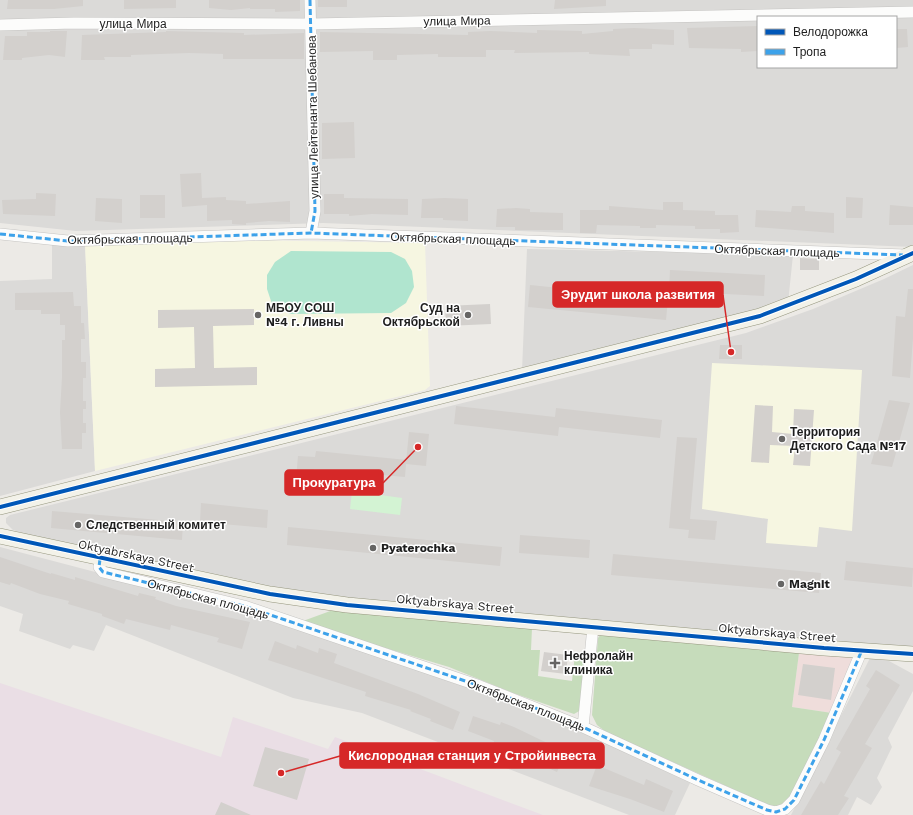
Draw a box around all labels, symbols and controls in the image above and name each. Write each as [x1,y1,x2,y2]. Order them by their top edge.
street label: улица Мира [423,13,491,29]
legend [757,16,897,68]
street label: улица Мира [99,17,167,31]
text: Велодорожка [793,25,868,39]
street label: улица Лейтенанта Шебанова [305,35,321,199]
text: Тропа [793,45,827,59]
street label: Октябрьская площадь [390,230,516,248]
street label: Октябрьская площадь [67,231,193,247]
street label: Октябрьская площадь [714,242,840,260]
callout: Эрудит школа развития [553,282,723,307]
text: Эрудит школа развития [561,287,715,302]
place label: МБОУ СОШ №4 г. Ливны [266,301,344,329]
place label: Суд на Октябрьской [382,301,460,329]
marker: МБОУ СОШ №4 г. Ливны [253,310,263,320]
marker: Суд на Октябрьской [463,310,473,320]
place label: Территория Детского Сада №17 [790,425,906,453]
marker: Территория Детского Сада №17 [777,434,787,444]
callout: Прокуратура [285,470,383,495]
text: Прокуратура [293,475,376,490]
place label: Следственный комитет [86,518,226,532]
marker: Следственный комитет [73,520,83,530]
street label: Oktyabrskaya Street [77,537,195,575]
place label: Pyaterochka [381,541,455,555]
marker: Pyaterochka [368,543,378,553]
street label: Октябрьская площадь [146,576,270,622]
place label: Magnit [789,577,831,591]
marker: Magnit [776,579,786,589]
street label: Oktyabrskaya Street [396,592,514,616]
street label: Oktyabrskaya Street [718,621,836,645]
place label: Нефролайн клиника [564,649,633,677]
marker: Нефролайн клиника [549,657,561,669]
street label: Октябрьская площадь [465,676,587,734]
callout: Кислородная станция у Стройинвеста [340,743,604,768]
text: Кислородная станция у Стройинвеста [348,748,597,763]

